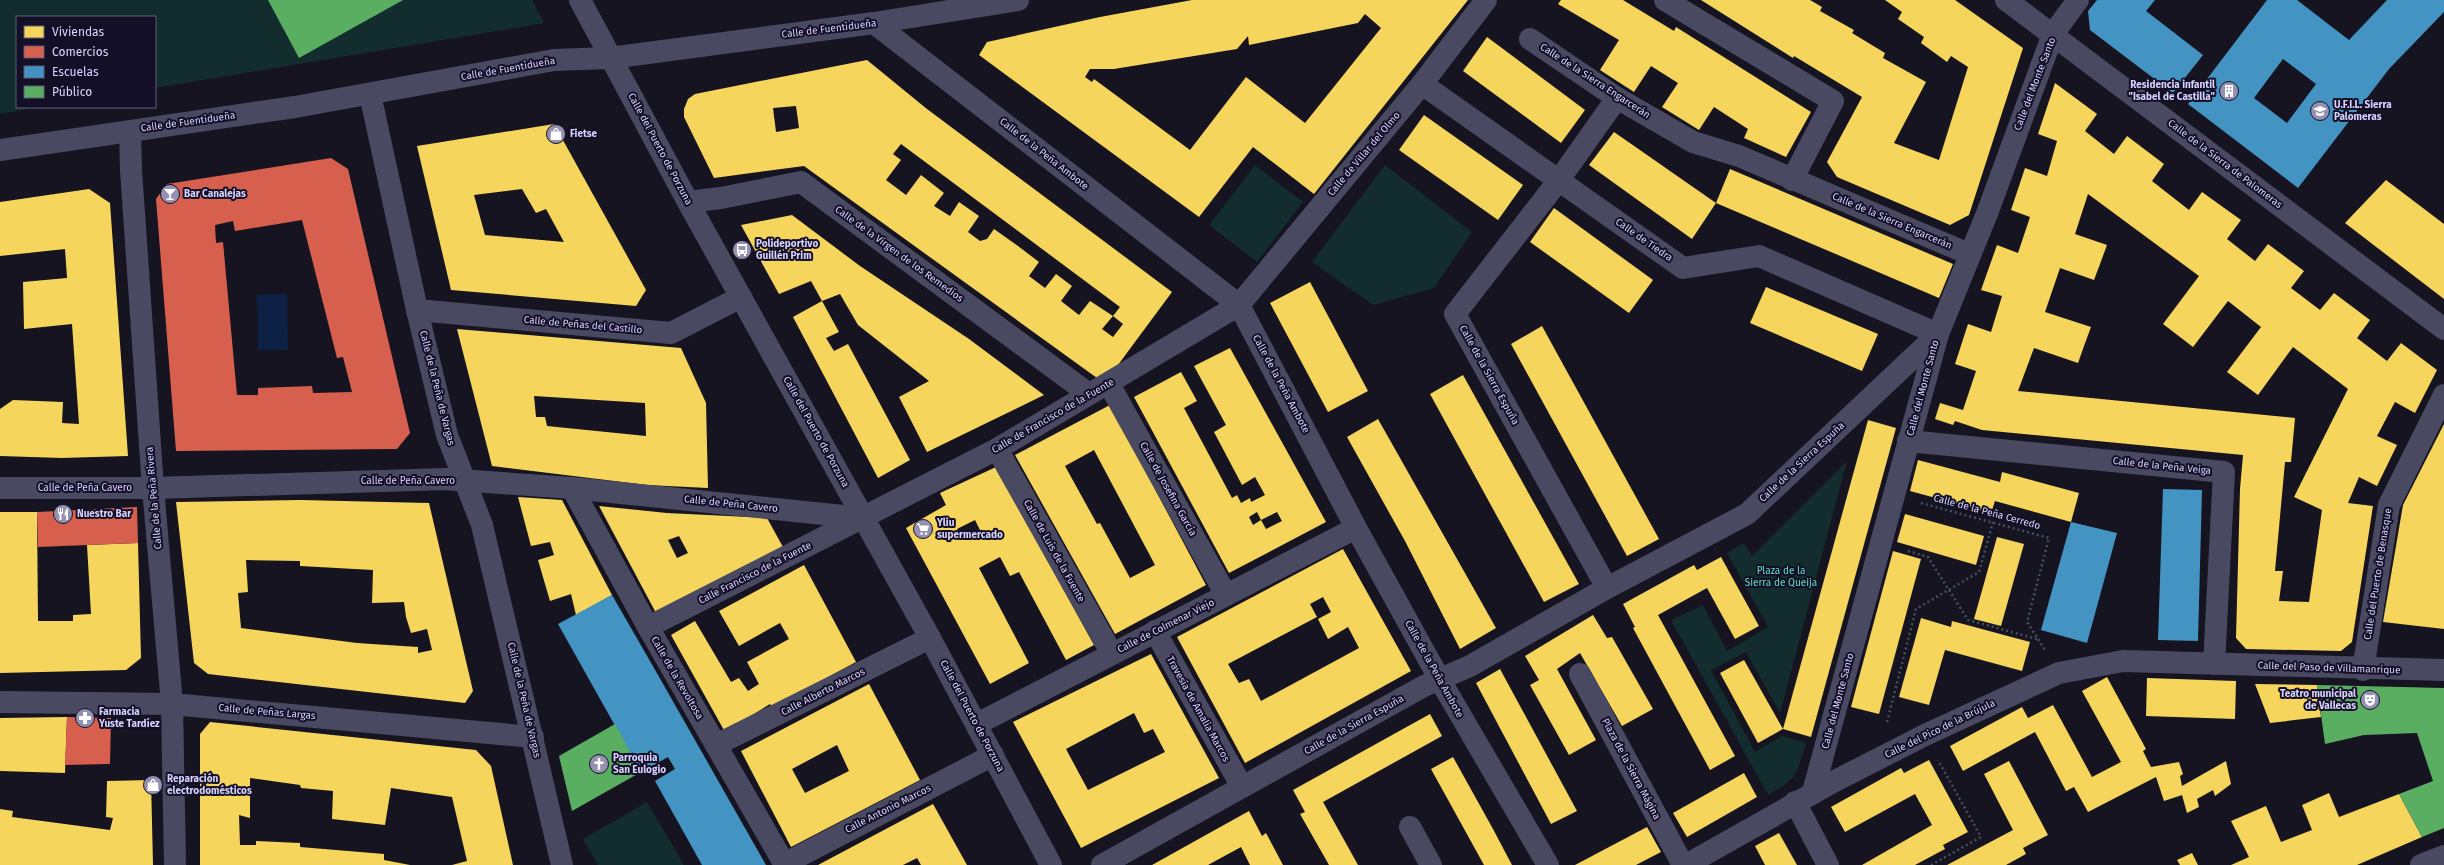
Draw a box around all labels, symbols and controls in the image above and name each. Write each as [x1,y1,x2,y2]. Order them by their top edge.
legend [16,16,156,108]
street label: Calle de Fuentidueña [781,17,877,41]
text: Viviendas [52,25,105,39]
street label: Calle del Monte Santo [2012,36,2058,132]
street label: Calle de la Sierra Engarcerán [1538,41,1652,121]
text: Comercios [52,45,109,59]
street label: Calle de Fuentidueña [460,55,556,83]
text: Escuelas [52,65,99,79]
place label: Residencia infantil "Isabel de Castilla" [2129,79,2215,103]
building icon: Residencia infantil "Isabel de Castilla" [2218,80,2240,102]
text: Público [52,85,92,99]
street label: Calle del Puerto de Porzuna [625,91,695,207]
place label: U.F.I.L. Sierra Palomeras [2334,99,2392,123]
school or university icon: U.F.I.L. Sierra Palomeras [2309,100,2331,122]
street label: Calle de Fuentidueña [140,109,236,135]
street label: Calle de Villar del Olmo [1325,109,1403,199]
street label: Calle de la Peña Ambote [997,116,1091,192]
street label: Calle de la Sierra de Palomeras [2166,117,2285,211]
shop icon: Fietse [545,123,567,145]
place label: Fietse [570,128,598,140]
bar icon: Bar Canalejas [159,183,181,205]
place label: Bar Canalejas [184,188,246,200]
street label: Calle de la Sierra Engarcerán [1830,190,1954,252]
street label: Calle de la Virgen de los Remedios [832,203,966,305]
street label: Calle de Tiedra [1613,216,1675,264]
place label: Polideportivo Guillén Prim [756,238,818,262]
bus stop icon: Polideportivo Guillén Prim [731,239,753,261]
street label: Calle de Peñas del Castillo [523,314,643,336]
street label: Calle de la Sierra Espuña [1457,323,1521,427]
street label: Calle de la Peña de Vargas [417,329,457,447]
street label: Calle de la Peña Ambote [1250,333,1312,435]
street label: Calle del Monte Santo [1904,339,1942,437]
street label: Calle del Puerto de Porzuna [780,374,852,490]
street label: Calle de Francisco de la Fuente [990,376,1116,456]
street label: Calle de la Sierra Espuña [1757,419,1847,505]
street label: Calle de Josefina García [1137,439,1200,538]
street label: Calle de la Peña Rivera [144,446,164,550]
street label: Calle de la Peña Veiga [2112,455,2212,477]
street label: Calle de Peña Cavero [361,475,455,487]
street label: Calle de Peña Cavero [38,482,132,494]
street label: Calle de la Peña Cerredo [1932,492,2042,532]
street label: Calle de Peña Cavero [683,493,779,515]
street label: Calle de Luis de la Fuente [1021,498,1087,604]
restaurant icon: Nuestro Bar [52,503,74,525]
street label: Calle del Puerto de Benasque [2362,507,2394,641]
place label: Nuestro Bar [77,508,132,520]
place label: Yliu supermercado [936,517,1003,541]
supermarket icon: Yliu supermercado [912,518,934,540]
street label: Calle Francisco de la Fuente [697,539,813,607]
park label: Plaza de la Sierra de Queija [1745,565,1817,589]
street label: Calle de Colmenar Viejo [1115,596,1217,656]
street label: Calle de la Peña Ambote [1402,618,1466,720]
street label: Calle de la Revoltosa [648,634,706,722]
street label: Calle de la Peña de Vargas [505,641,543,759]
street label: Calle del Monte Santo [1819,652,1857,750]
street label: Travesía de Amalia Marcos [1164,654,1233,764]
street label: Calle del Puerto de Porzuna [937,658,1007,774]
street label: Calle del Paso de Villamanrique [2257,660,2401,676]
street label: Calle Alberto Marcos [779,666,867,718]
place label: Teatro municipal de Vallecas [2280,688,2356,712]
theatre icon: Teatro municipal de Vallecas [2359,689,2381,711]
street label: Calle de la Sierra Espuña [1302,693,1406,757]
street label: Calle del Pico de la Brújula [1882,696,1997,761]
street label: Calle de Peñas Largas [218,702,316,722]
place label: Farmacia Yuste Tardíez [98,706,160,730]
pharmacy icon: Farmacia Yuste Tardíez [74,707,96,729]
street label: Plaza de la Sierra Mágina [1599,716,1663,822]
place label: Parroquia San Eulogio [613,752,666,776]
church icon: Parroquia San Eulogio [588,753,610,775]
place label: Reparación electrodomésticos [167,772,252,797]
shop icon: Reparación electrodomésticos [142,774,164,796]
street label: Calle Antonio Marcos [843,782,933,836]

